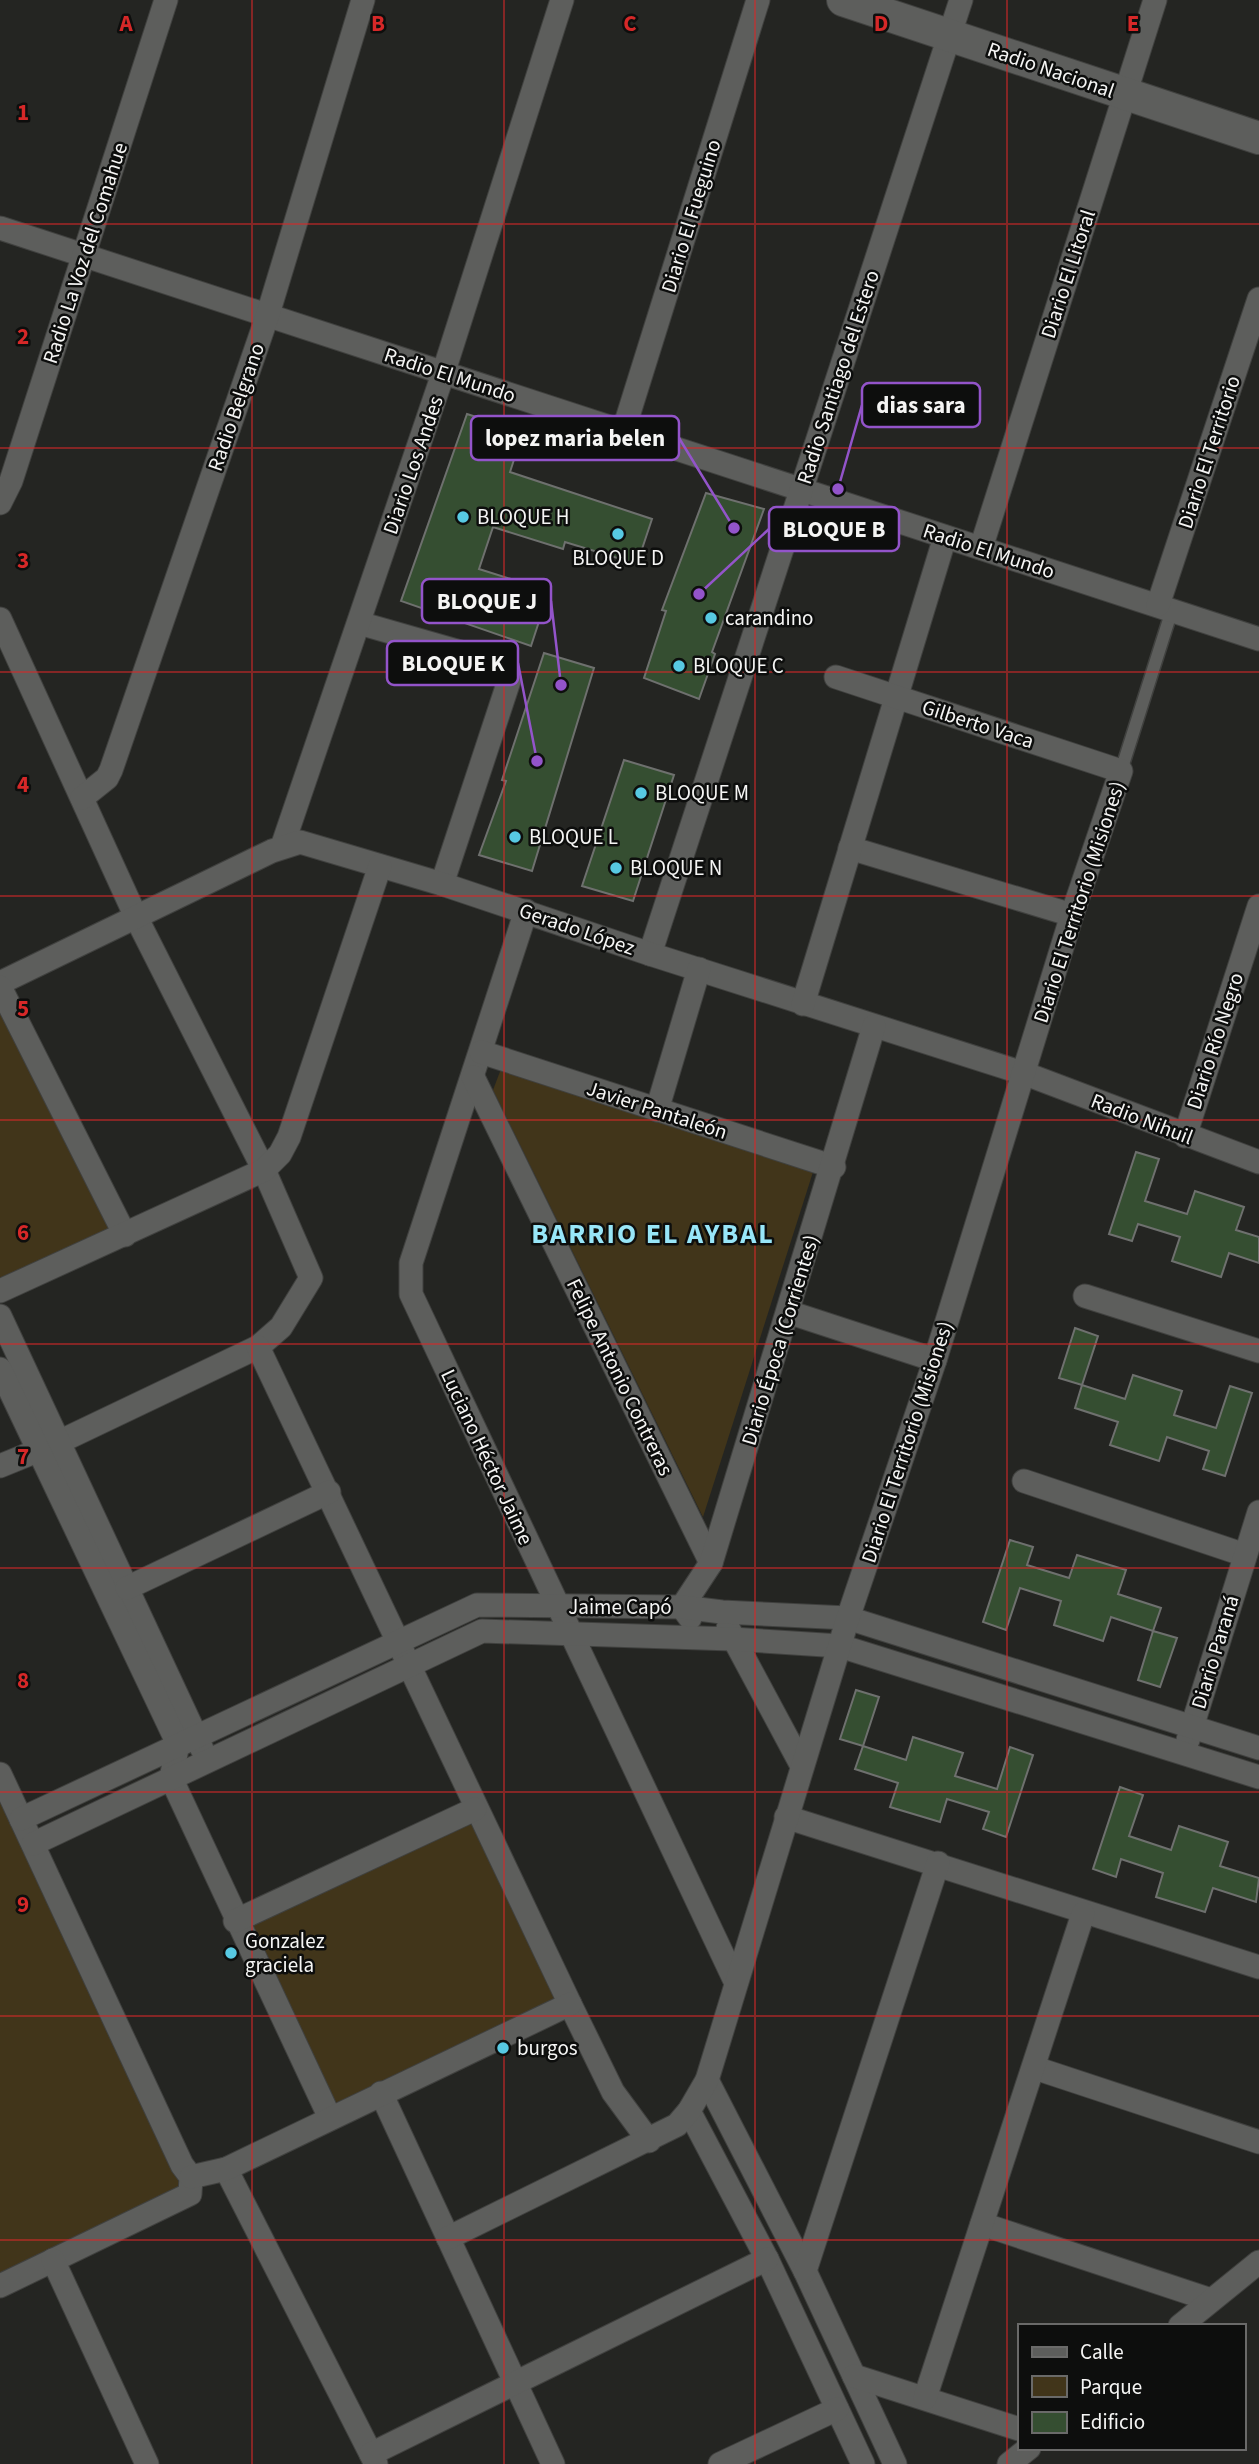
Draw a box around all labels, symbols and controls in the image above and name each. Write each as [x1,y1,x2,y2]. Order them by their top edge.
text: A [118,7,133,40]
text: B [371,7,385,40]
text: C [623,7,637,40]
text: D [874,7,888,40]
text: E [1127,7,1139,40]
street label: Radio Nacional [983,34,1119,106]
text: 1 [17,96,29,129]
street label: Diario El Fueguino [653,136,729,296]
street label: Radio La Voz del Comahue [35,139,135,367]
street label: Diario El Litoral [1033,206,1103,342]
street label: Radio Santiago del Estero [789,266,887,488]
text: 2 [17,320,29,353]
street label: Radio Belgrano [200,339,272,475]
street label: Radio El Mundo [380,340,520,410]
street label: Diario El Territorio [1170,372,1248,532]
callout: dias sara [862,383,980,427]
text: dias sara [876,389,966,422]
street label: Diario Los Andes [375,392,451,538]
callout: lopez maria belen [471,416,679,460]
text: lopez maria belen [485,422,665,455]
place label: BLOQUE H [477,502,569,532]
callout: BLOQUE B [769,507,899,551]
marker: BLOQUE H [455,509,471,525]
text: BLOQUE B [783,513,886,546]
street label: Radio El Mundo [919,516,1059,586]
marker: BLOQUE D [610,526,626,542]
place label: BLOQUE D [572,543,664,573]
text: 3 [17,544,29,577]
callout: BLOQUE J [422,579,551,623]
text: BLOQUE J [437,585,537,618]
place label: carandino [725,603,814,633]
marker: carandino [703,610,719,626]
callout: BLOQUE K [387,641,518,685]
text: BLOQUE K [401,647,505,680]
place label: BLOQUE C [693,651,784,681]
marker: BLOQUE C [671,658,687,674]
street label: Gilberto Vaca [918,692,1038,756]
text: 4 [17,768,29,801]
street label: Diario El Territorio (Misiones) [1026,777,1132,1027]
place label: BLOQUE M [655,778,749,808]
marker: BLOQUE M [633,785,649,801]
place label: BLOQUE L [529,822,618,852]
marker: BLOQUE L [507,829,523,845]
place label: BLOQUE N [630,853,722,883]
marker: BLOQUE N [608,860,624,876]
street label: Gerado López [515,895,639,963]
street label: Diario Río Negro [1179,969,1251,1113]
text: 5 [17,992,29,1025]
street label: Javier Pantaleón [583,1073,731,1147]
street label: Radio Nihuil [1087,1086,1197,1152]
district label: BARRIO EL AYBAL [531,1214,775,1254]
text: 6 [17,1216,29,1249]
street label: Diario Época (Corrientes) [734,1231,826,1449]
street label: Felipe Antonio Contreras [559,1273,681,1481]
street label: Diario El Territorio (Misiones) [854,1317,960,1567]
street label: Luciano Héctor Jaime [433,1364,541,1550]
text: 7 [17,1440,29,1473]
street label: Diario Paraná [1183,1591,1247,1713]
street label: Jaime Capó [568,1592,672,1622]
text: 8 [17,1664,29,1697]
text: 9 [17,1888,29,1921]
place label: Gonzalez graciela [245,1926,325,1980]
marker: Gonzalez graciela [223,1945,239,1961]
place label: burgos [517,2033,578,2063]
marker: burgos [495,2040,511,2056]
legend [1018,2324,1245,2450]
text: Calle [1080,2337,1124,2367]
text: Parque [1080,2372,1142,2402]
text: Edificio [1080,2407,1145,2437]

